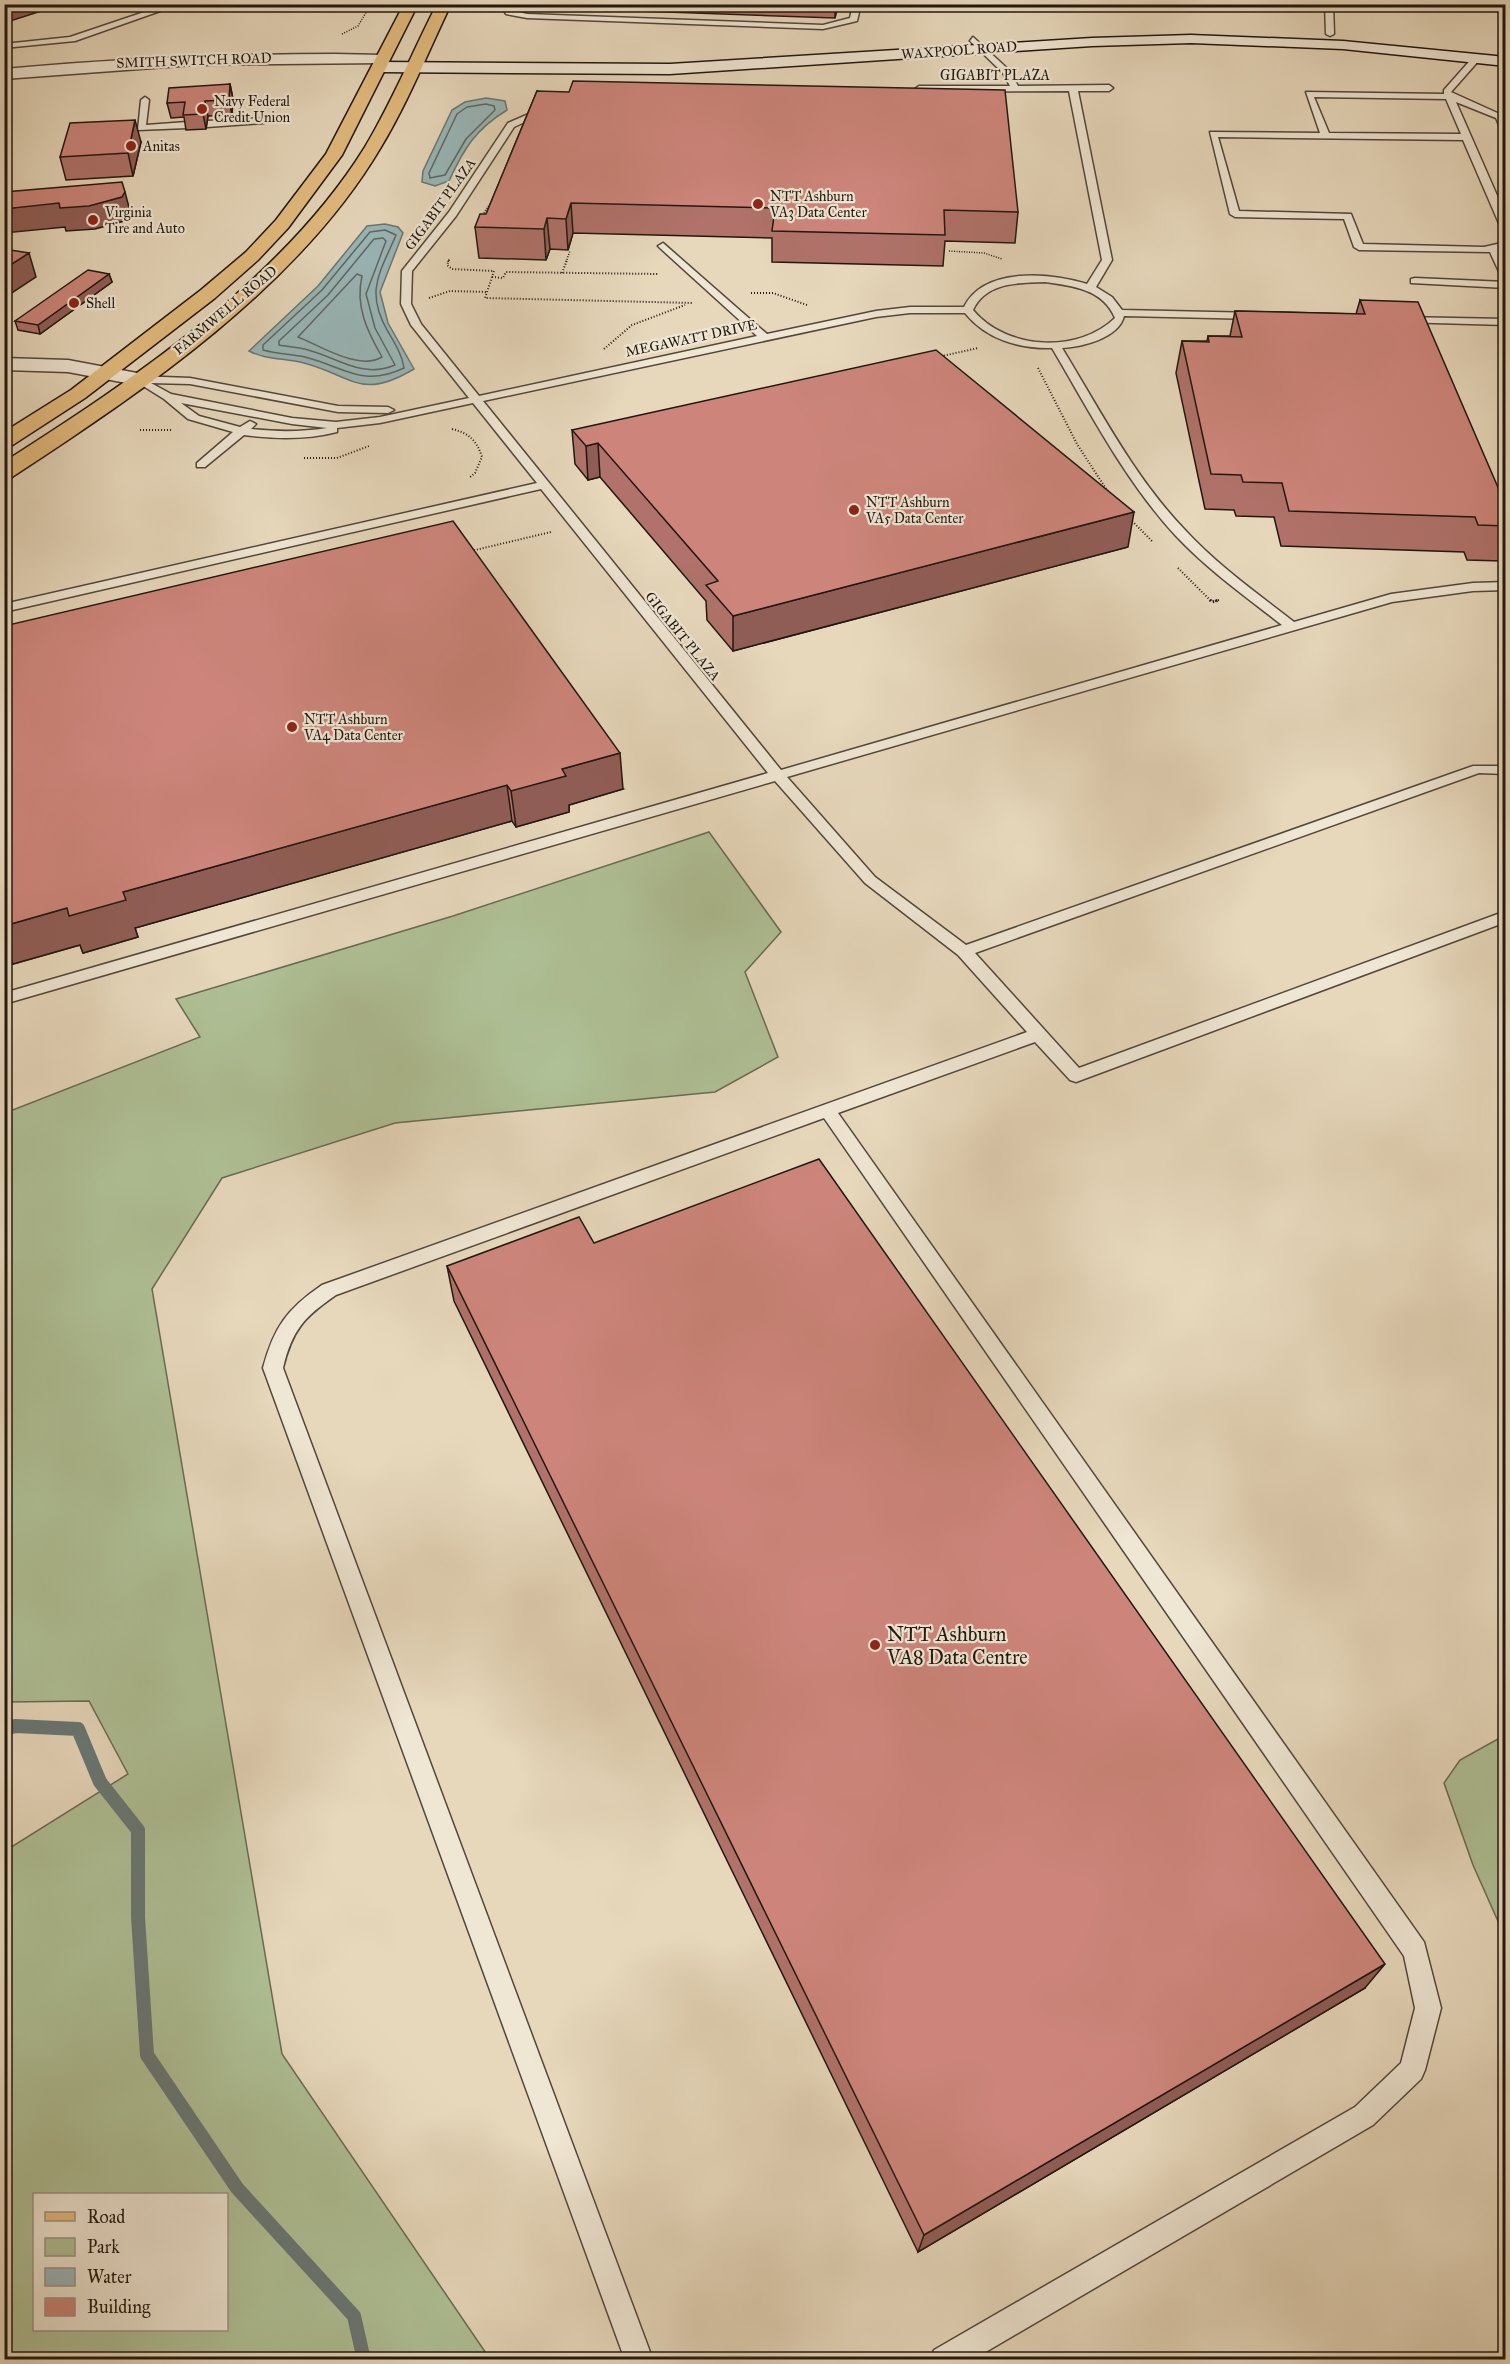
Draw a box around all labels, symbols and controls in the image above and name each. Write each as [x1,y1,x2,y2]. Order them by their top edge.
street label: WAXPOOL ROAD [901,38,1018,63]
street label: SMITH SWITCH ROAD [116,49,272,72]
street label: GIGABIT PLAZA [940,67,1050,84]
place label: Navy Federal Credit Union [214,93,291,126]
marker: Navy Federal Credit Union [195,102,209,116]
place label: Anitas [142,138,180,155]
marker: Anitas [124,139,138,153]
street label: GIGABIT PLAZA [401,154,480,254]
place label: NTT Ashburn VA3 Data Center [769,188,867,221]
marker: NTT Ashburn VA3 Data Center [751,197,765,211]
place label: Virginia Tire and Auto [104,204,185,237]
marker: Virginia Tire and Auto [86,213,100,227]
street label: FARMWELL ROAD [170,262,280,359]
place label: Shell [86,295,115,312]
marker: Shell [67,296,81,310]
street label: MEGAWATT DRIVE [624,316,758,361]
place label: NTT Ashburn VA5 Data Center [865,494,964,527]
marker: NTT Ashburn VA5 Data Center [847,503,861,517]
street label: GIGABIT PLAZA [641,588,724,685]
place label: NTT Ashburn VA4 Data Center [303,711,404,744]
marker: NTT Ashburn VA4 Data Center [285,720,299,734]
place label: NTT Ashburn VA8 Data Centre [886,1622,1028,1669]
marker: NTT Ashburn VA8 Data Centre [868,1638,882,1652]
legend [33,2193,228,2331]
text: Road [87,2206,125,2228]
text: Park [87,2236,120,2258]
text: Water [87,2266,132,2288]
text: Building [87,2296,151,2319]

